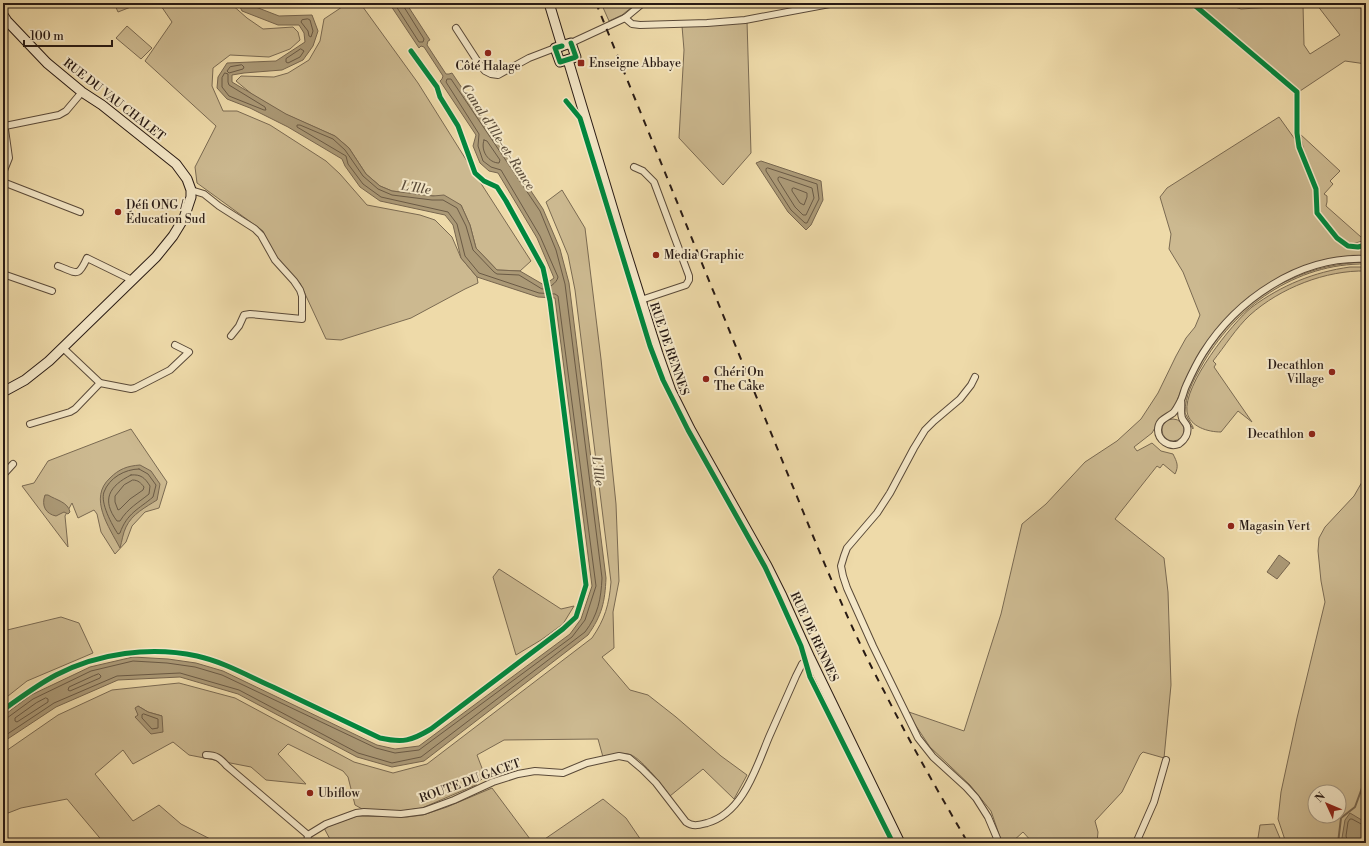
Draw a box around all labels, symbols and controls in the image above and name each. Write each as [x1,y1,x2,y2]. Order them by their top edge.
scale bar [24,22,112,48]
text: 100 m [30,29,64,44]
marker: Côté Halage [483,48,493,58]
street label: RUE DU VAU CHALET [60,56,168,145]
place label: Enseigne Abbaye [589,56,681,71]
marker: Enseigne Abbaye [576,58,586,68]
place label: Côté Halage [455,59,521,74]
water label: Canal d'Ille-et-Rance [458,81,538,193]
water label: L'Ille [399,178,432,198]
place label: Défi ONG / Éducation Sud [126,198,205,227]
marker: Défi ONG / Éducation Sud [113,207,123,217]
place label: Media Graphic [664,248,744,263]
marker: Media Graphic [651,250,661,260]
street label: RUE DE RENNES [646,300,692,398]
place label: Decathlon Village [1267,358,1324,387]
place label: Chéri On The Cake [714,365,764,394]
marker: Decathlon Village [1327,367,1337,377]
marker: Chéri On The Cake [701,374,711,384]
place label: Decathlon [1247,427,1304,442]
marker: Decathlon [1307,429,1317,439]
water label: L'Ille [588,454,608,487]
place label: Magasin Vert [1239,519,1311,534]
marker: Magasin Vert [1226,521,1236,531]
street label: RUE DE RENNES [787,590,841,684]
street label: ROUTE DU GACET [417,756,523,806]
north arrow [1307,784,1347,824]
place label: Ubiflow [318,786,360,801]
marker: Ubiflow [305,788,315,798]
text: N [1312,790,1329,806]

